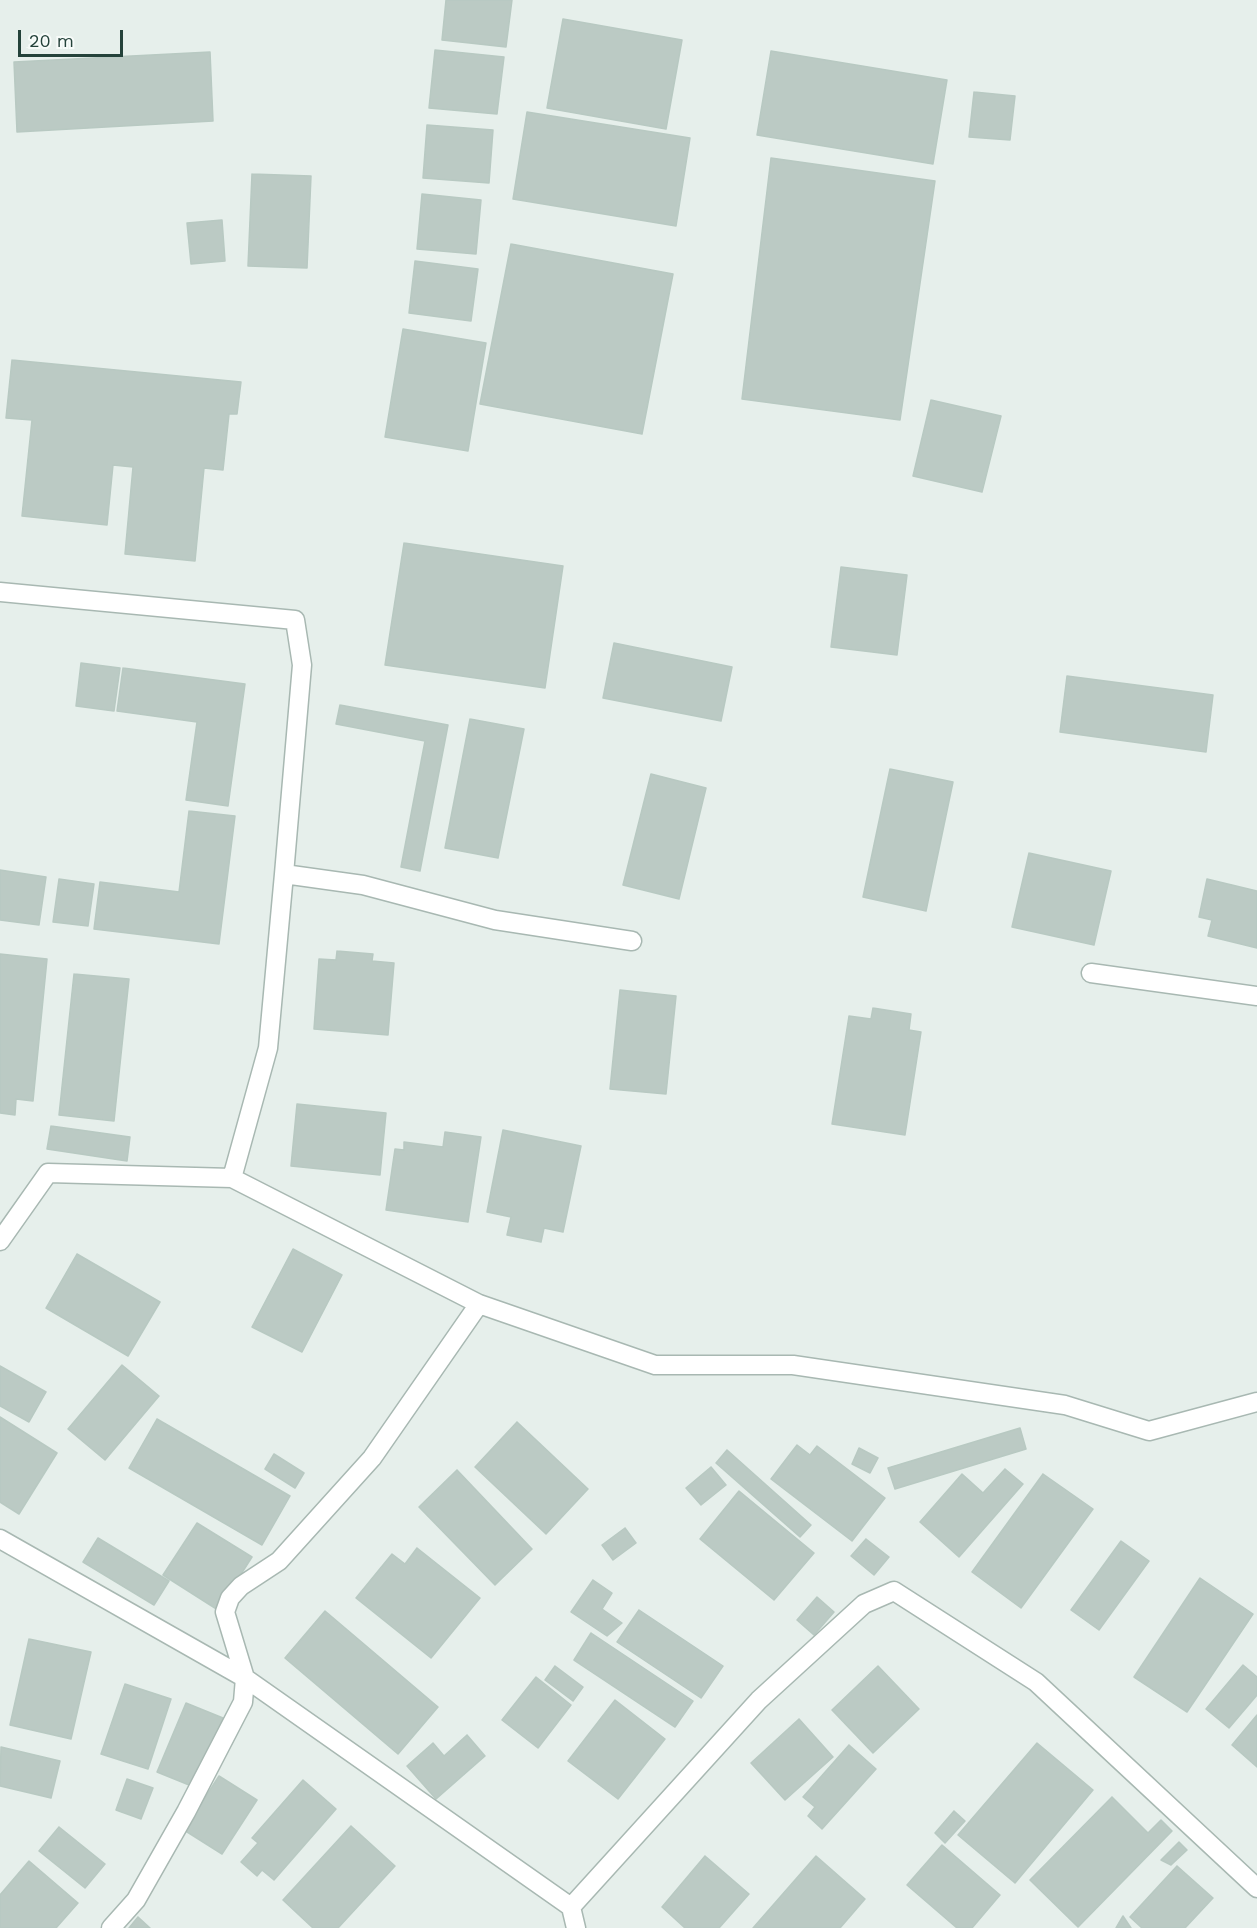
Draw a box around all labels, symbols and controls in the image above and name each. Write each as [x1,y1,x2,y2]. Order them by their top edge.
scale bar [21,18,126,56]
text: 20 m [29,30,74,51]

